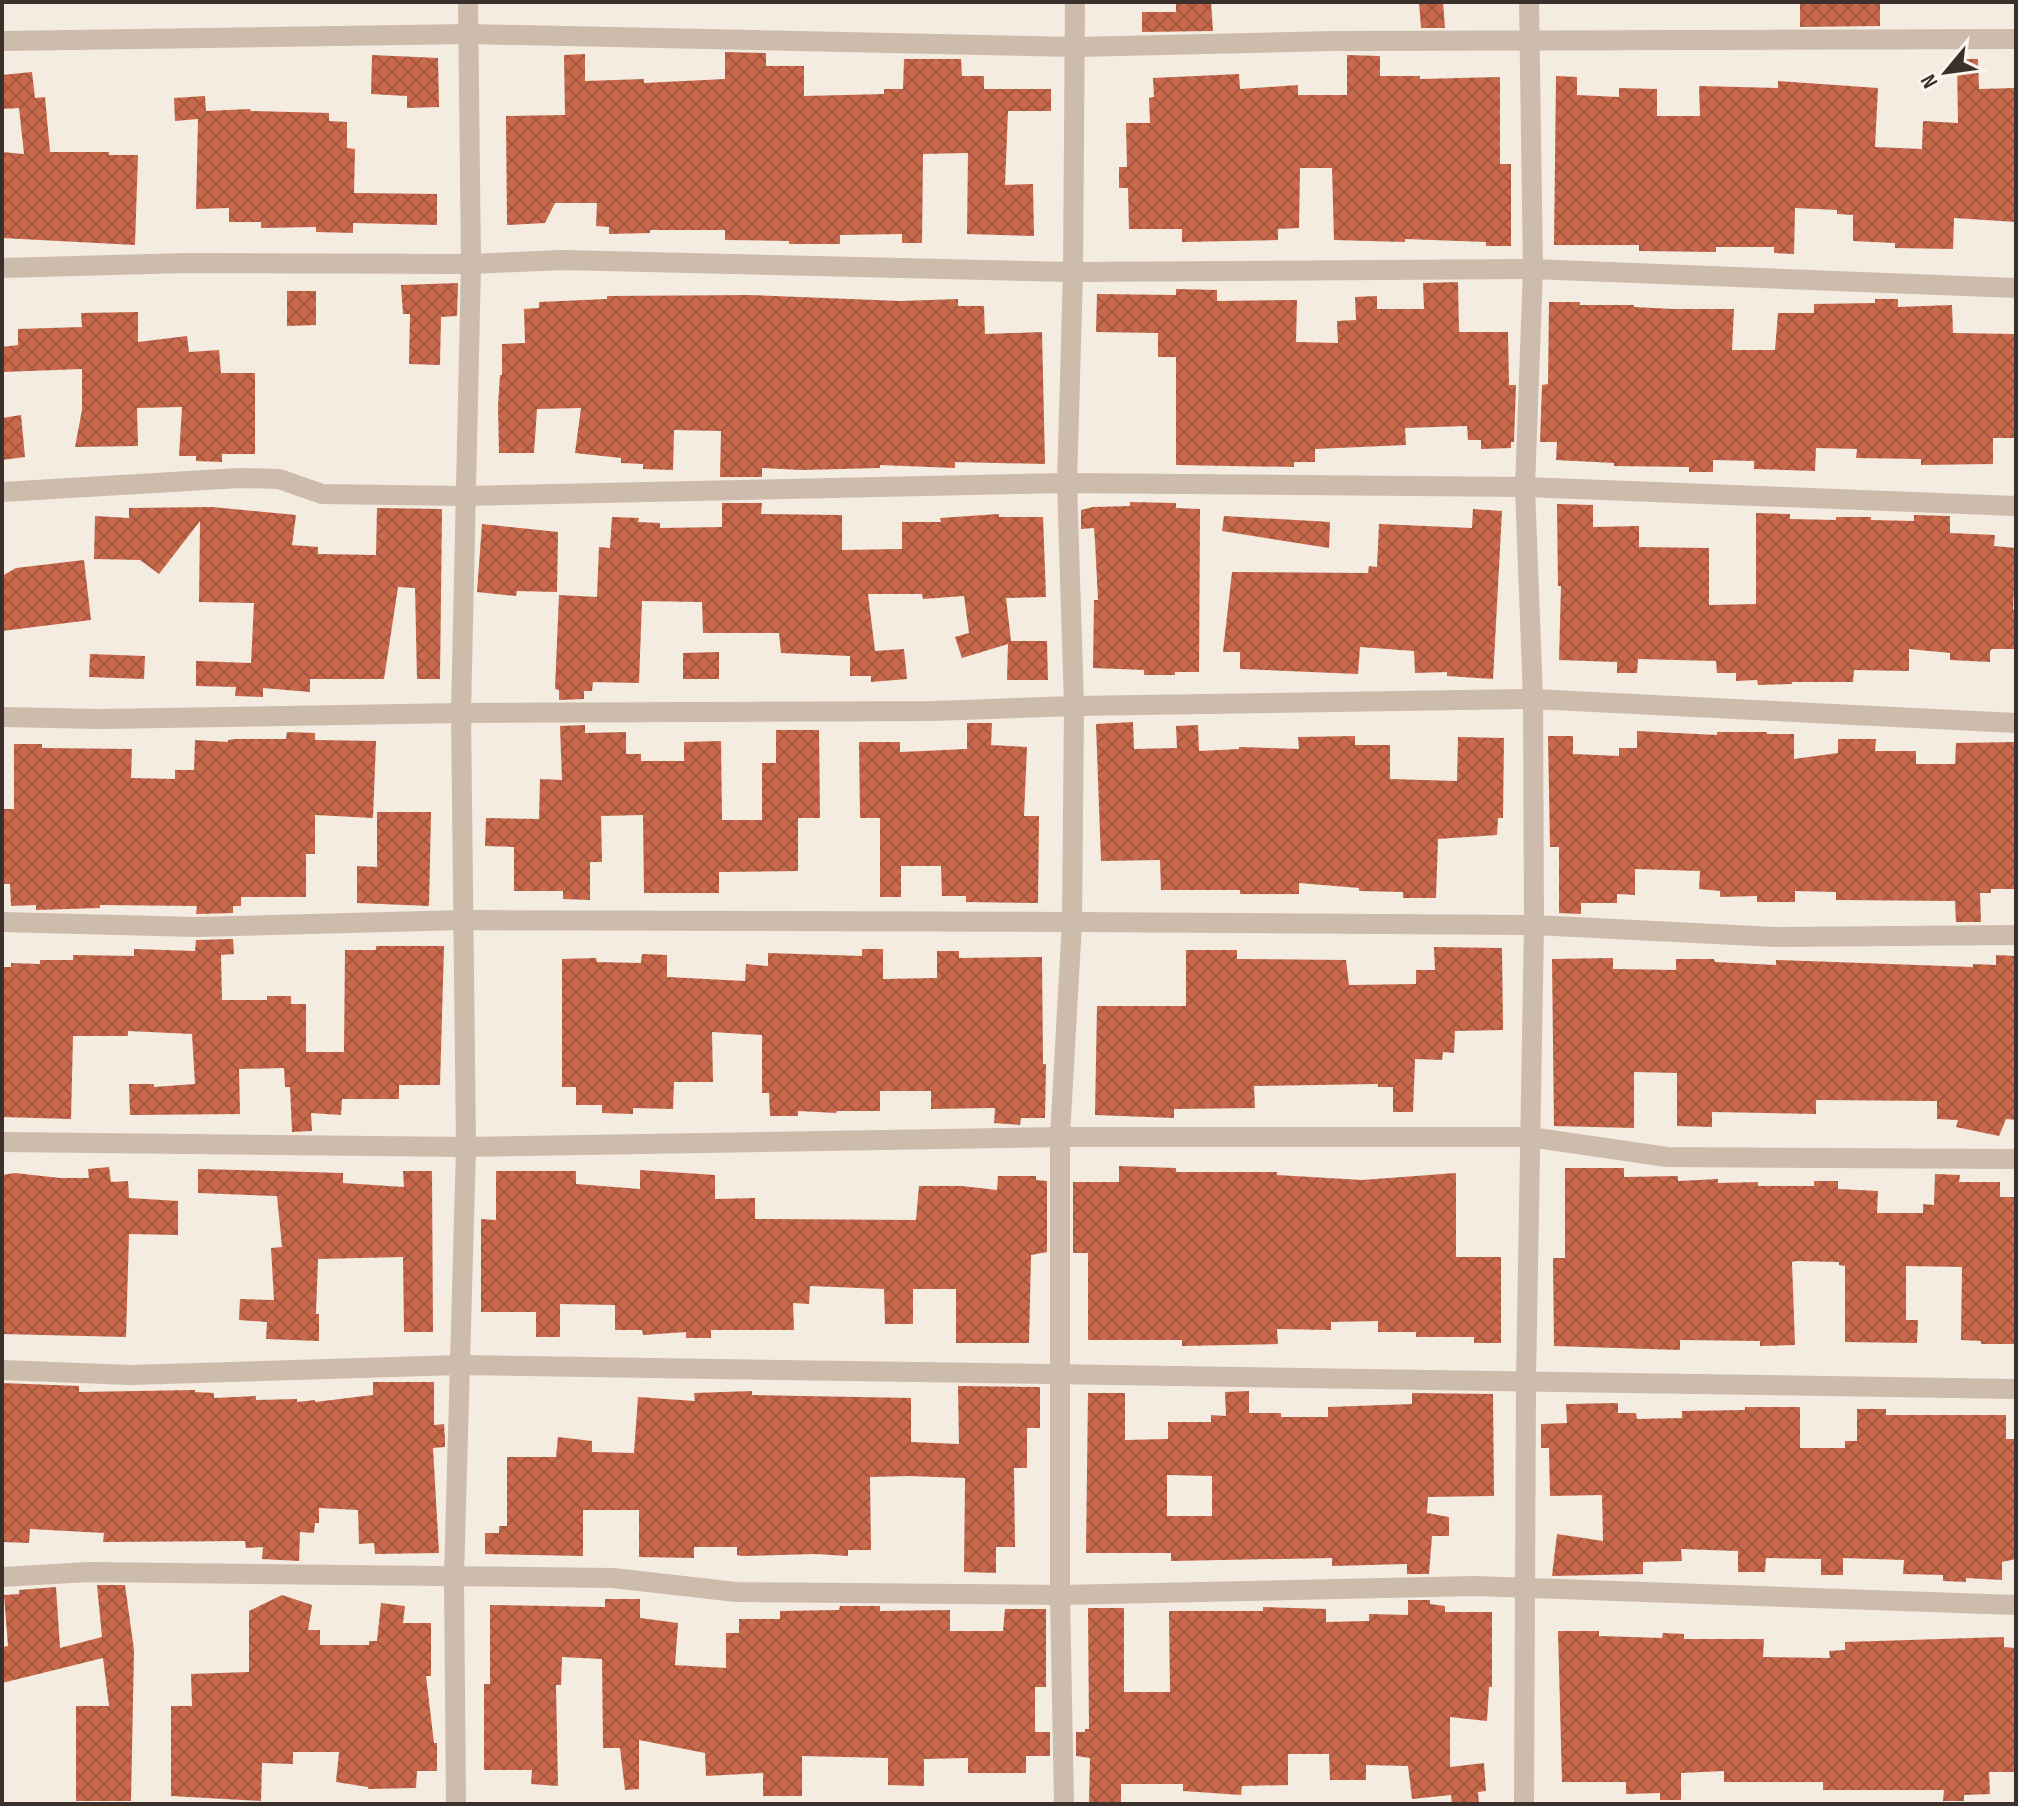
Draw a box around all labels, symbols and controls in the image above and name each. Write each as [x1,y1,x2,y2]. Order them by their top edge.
north arrow [1906,32,1986,112]
text: N [1915,69,1944,93]

